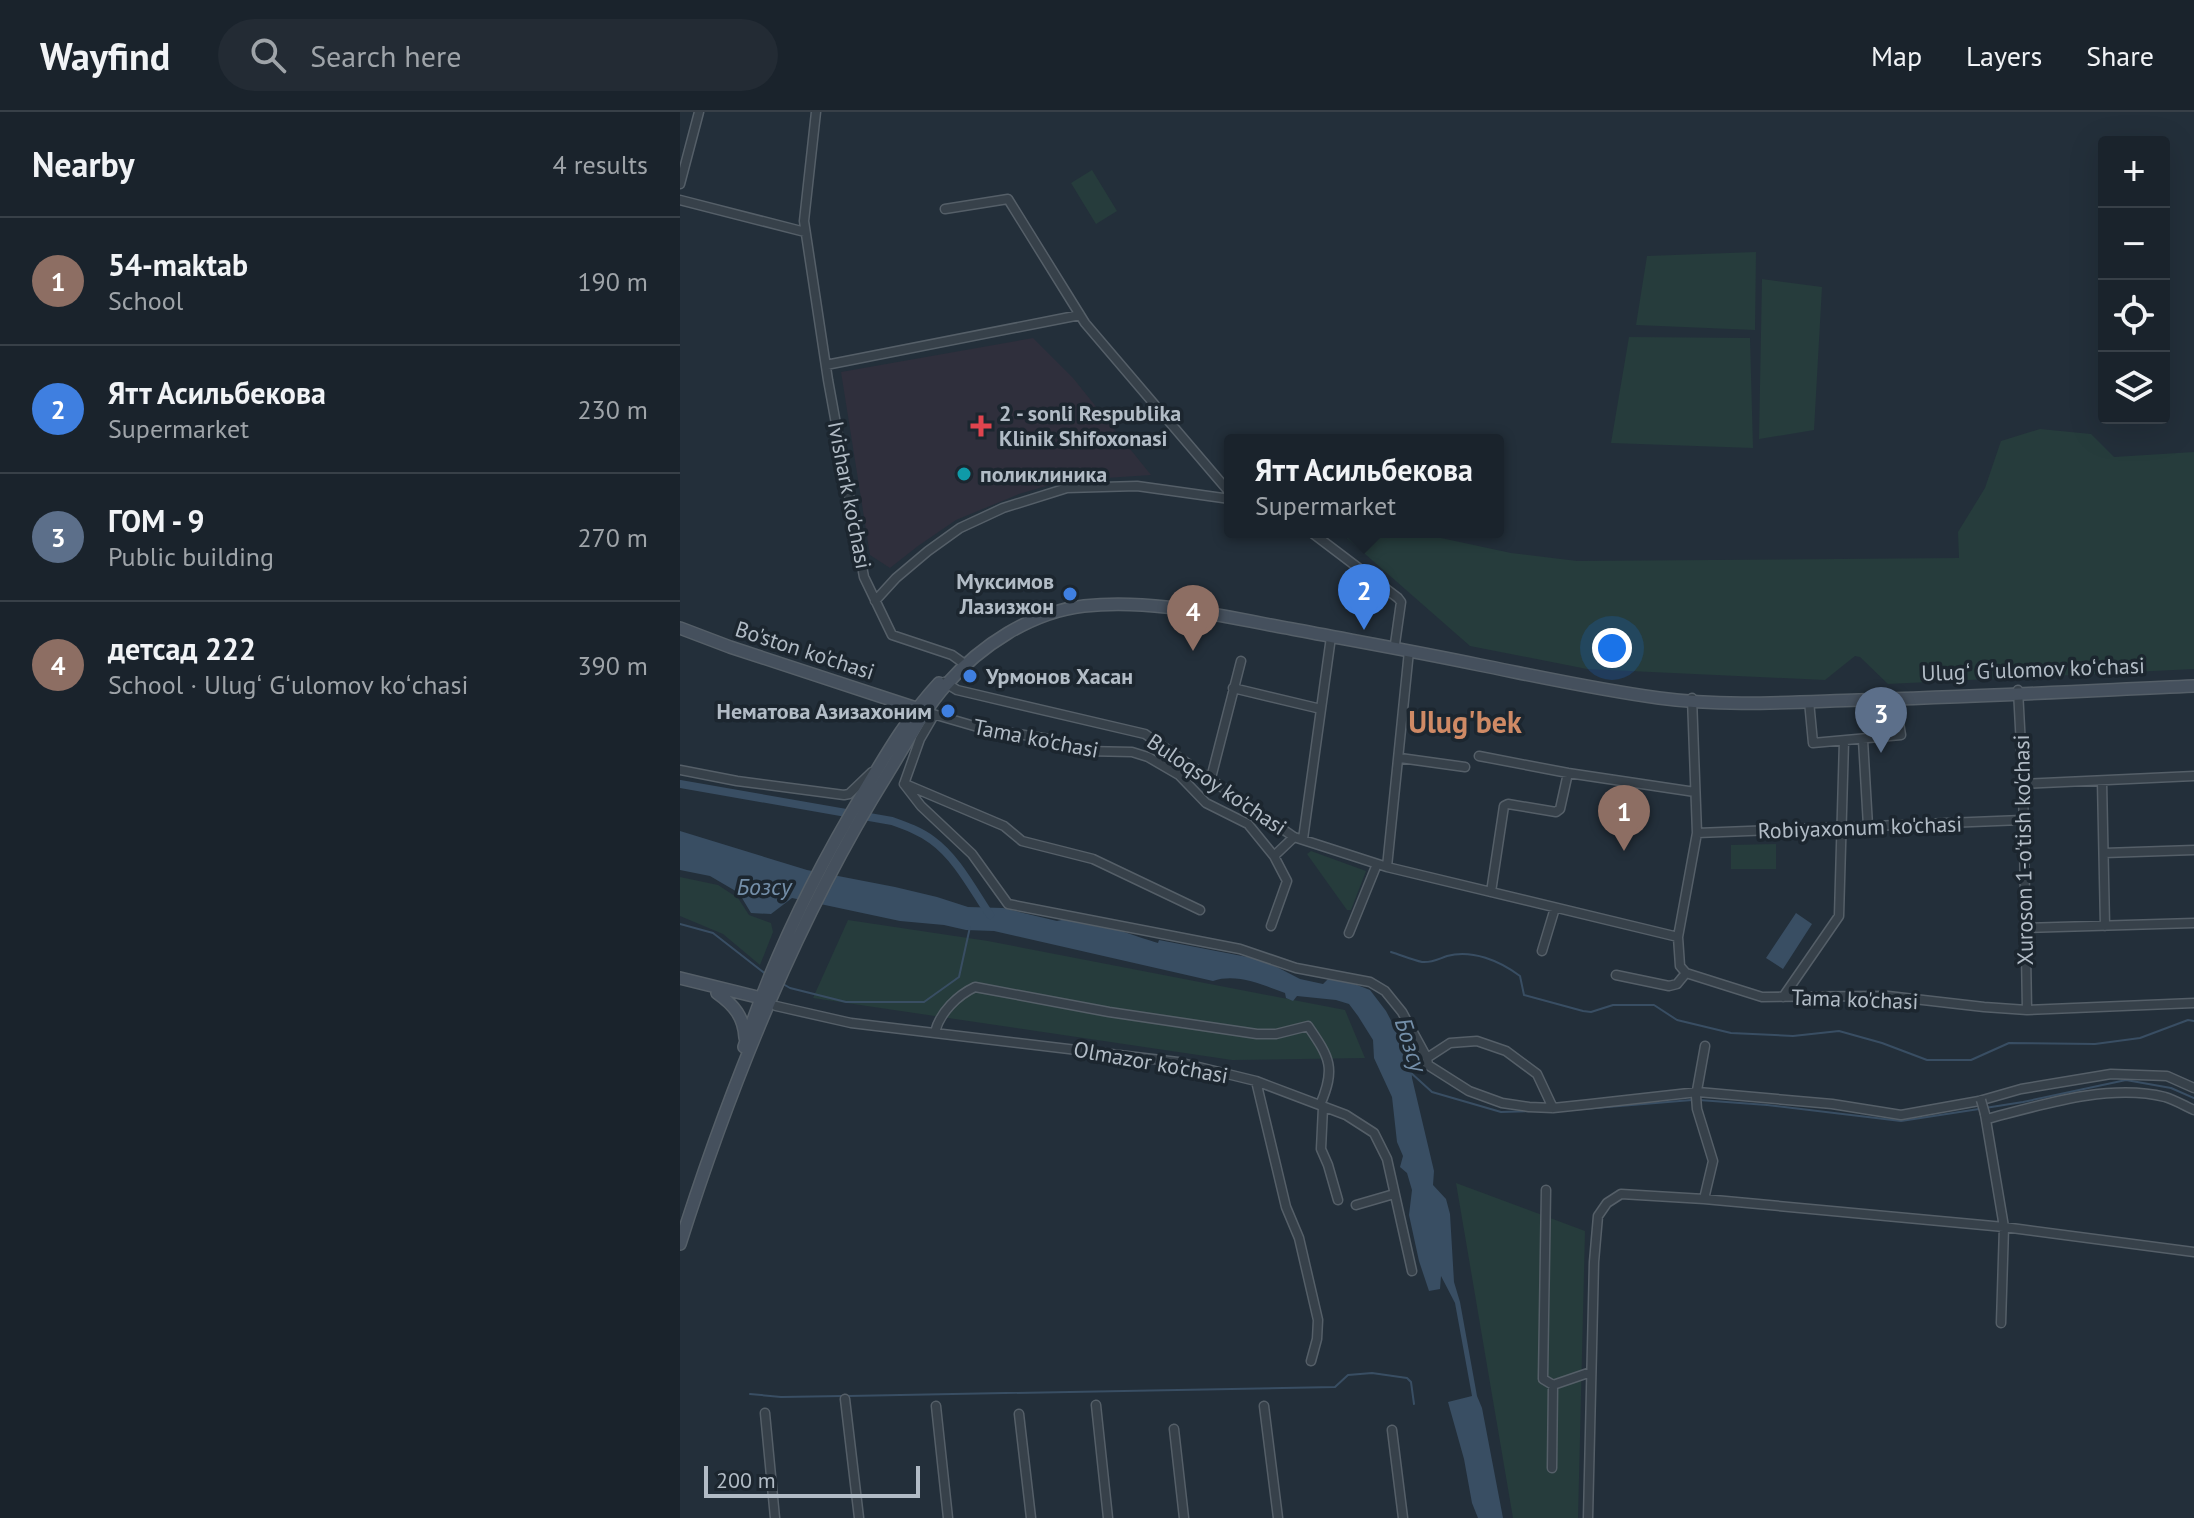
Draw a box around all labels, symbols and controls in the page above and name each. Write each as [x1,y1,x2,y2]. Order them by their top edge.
search box [218,19,778,91]
text: Wayfind [40,31,170,80]
icon: search [246,33,290,77]
text: Search here [310,36,461,75]
text: Map [1871,37,1922,74]
text: Layers [1966,37,2042,74]
text: Share [2086,37,2154,74]
map controls [2098,136,2170,424]
button: + [2098,136,2170,208]
text: Nearby [32,142,134,186]
text: 4 results [553,148,648,181]
button: − [2098,208,2170,280]
text: 54-maktab [108,245,248,284]
text: 1 [51,265,65,298]
text: 190 m [577,265,648,298]
button: locate [2098,280,2170,352]
text: School [108,284,183,317]
button: layers [2098,352,2170,424]
text: Ятт Асильбекова [108,373,326,412]
text: 2 [51,393,65,426]
text: 230 m [577,393,648,426]
place label: 2 - sonli Respublika Klinik Shifoxonasi [999,399,1181,452]
text: Supermarket [108,412,249,445]
marker: 2 - sonli Respublika Klinik Shifoxonasi [970,415,992,437]
street label: Ivishark ko'chasi [822,419,878,571]
popup [1224,434,1504,538]
text: Ятт Асильбекова [1255,450,1473,489]
place label: поликлиника [980,460,1107,488]
marker: поликлиника [955,465,973,483]
text: Supermarket [1255,489,1396,522]
text: ГОМ - 9 [108,501,204,540]
text: 3 [51,521,65,554]
text: 270 m [577,521,648,554]
text: Public building [108,540,274,573]
pin: 2 [1338,564,1390,630]
place label: Муксимов Лазизжон [956,567,1054,620]
marker: Муксимов Лазизжон [1061,585,1079,603]
pin: 4 [1167,585,1219,651]
street label: Bo'ston ko'chasi [732,614,878,686]
your location [1592,628,1632,668]
text: детсад 222 [108,629,256,668]
text: 4 [51,649,65,682]
text: 390 m [577,649,648,682]
street label: Ulugʻ Gʻulomov koʻchasi [1921,651,2145,687]
place label: Урмонов Хасан [985,662,1133,690]
marker: Урмонов Хасан [961,667,979,685]
text: School · Ulugʻ Gʻulomov koʻchasi [108,668,468,701]
pin: 3 [1855,687,1907,753]
place label: Нематова Азизахоним [717,697,932,725]
marker: Нематова Азизахоним [939,702,957,720]
district label: Ulug'bek [1408,702,1522,741]
street label: Tama ko'chasi [971,712,1101,764]
street label: Buloqsoy ko'chasi [1142,727,1292,841]
street label: Хuroson 1-o'tish ko'chasi [2007,734,2039,966]
pin: 1 [1598,785,1650,851]
street label: Robiyaxonum ko'chasi [1757,809,1963,845]
water label: Бозсу [736,871,793,902]
street label: Tama ko'chasi [1791,983,1919,1015]
water label: Бозсу [1388,1014,1435,1077]
street label: Olmazor ko'chasi [1072,1035,1230,1089]
scale bar [704,1462,920,1498]
text: 200 m [716,1466,776,1494]

